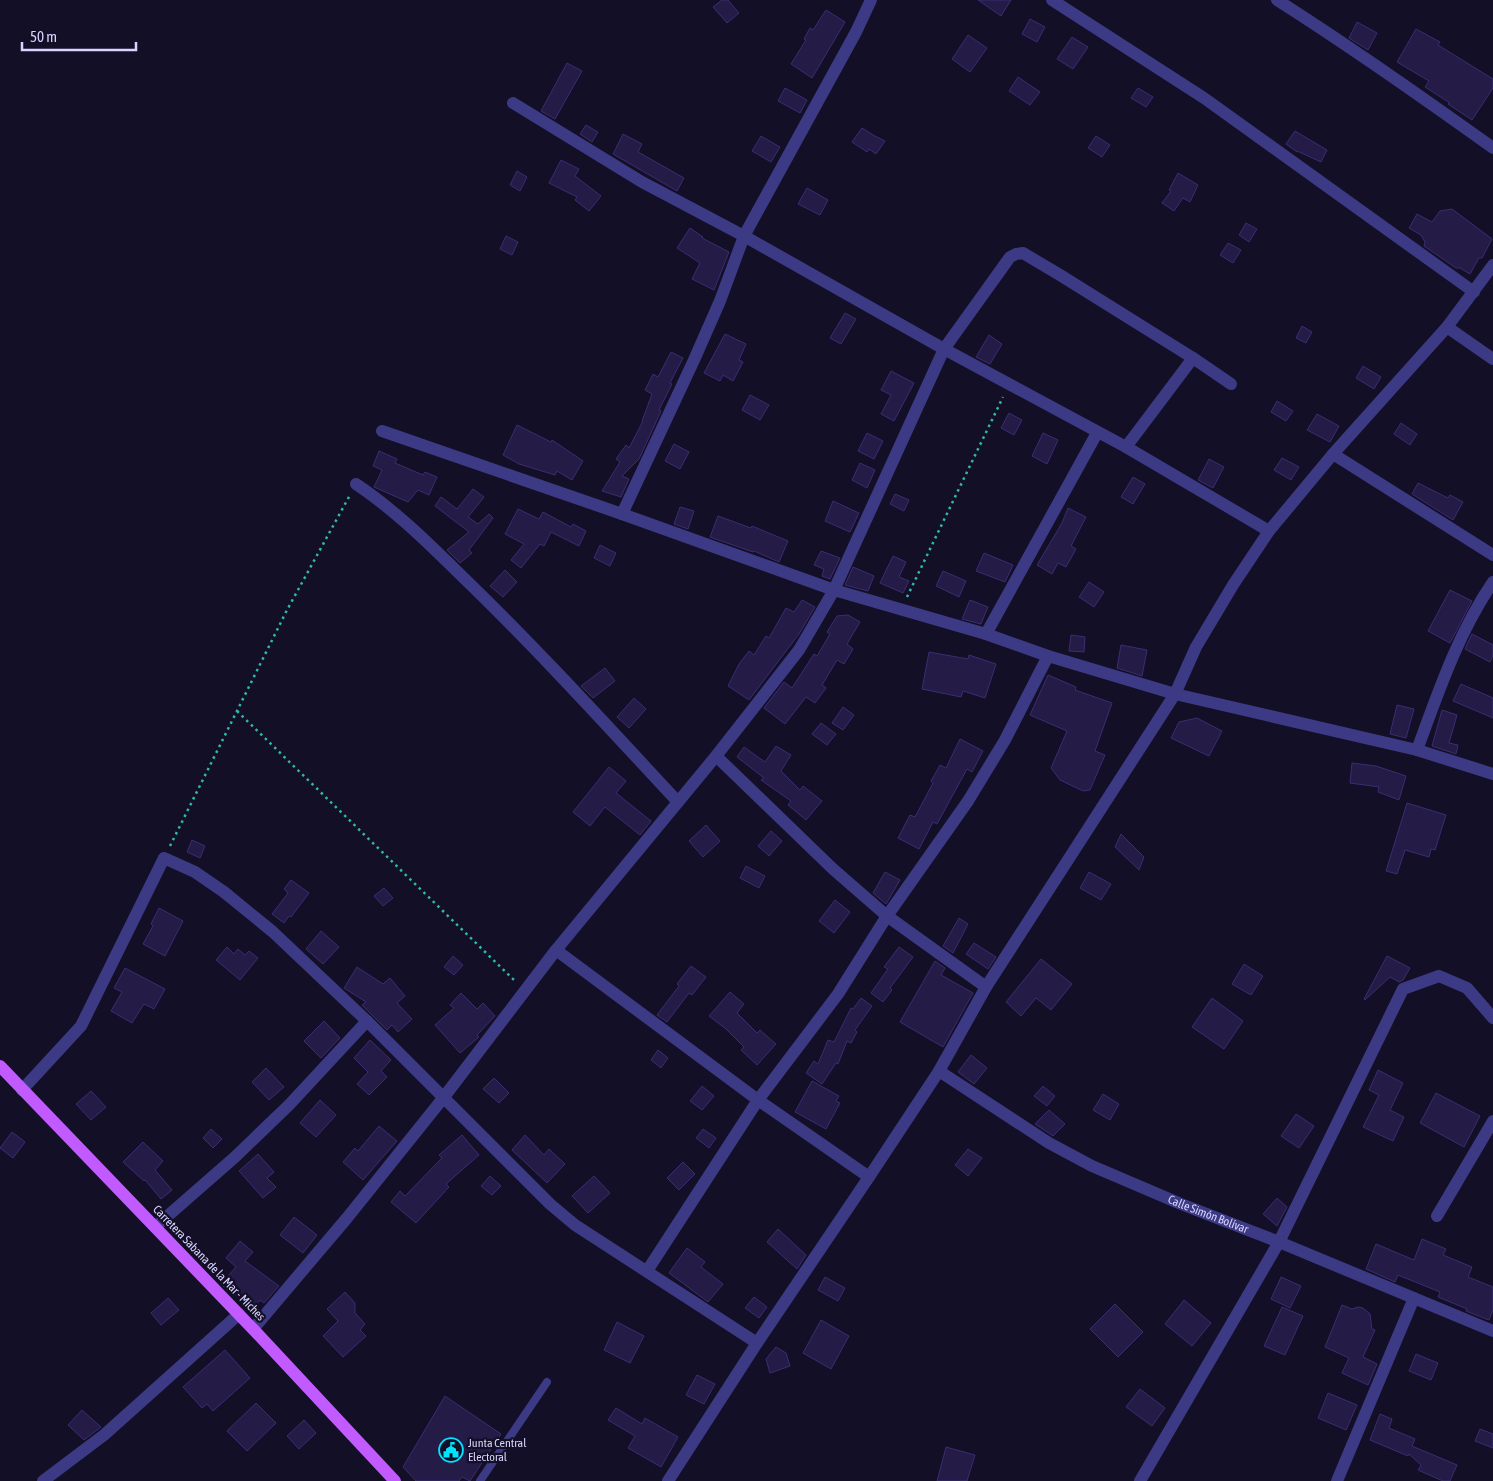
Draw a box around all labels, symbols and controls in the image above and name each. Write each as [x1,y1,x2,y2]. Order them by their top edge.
scale bar [22,20,136,52]
text: 50 m [30,28,57,45]
street label: Calle Simón Bolívar [1166,1192,1251,1237]
street label: Carretera Sabana de la Mar - Miches [150,1202,268,1324]
place label: Junta Central Electoral [468,1436,527,1464]
public building icon: Junta Central Electoral [438,1437,464,1463]

